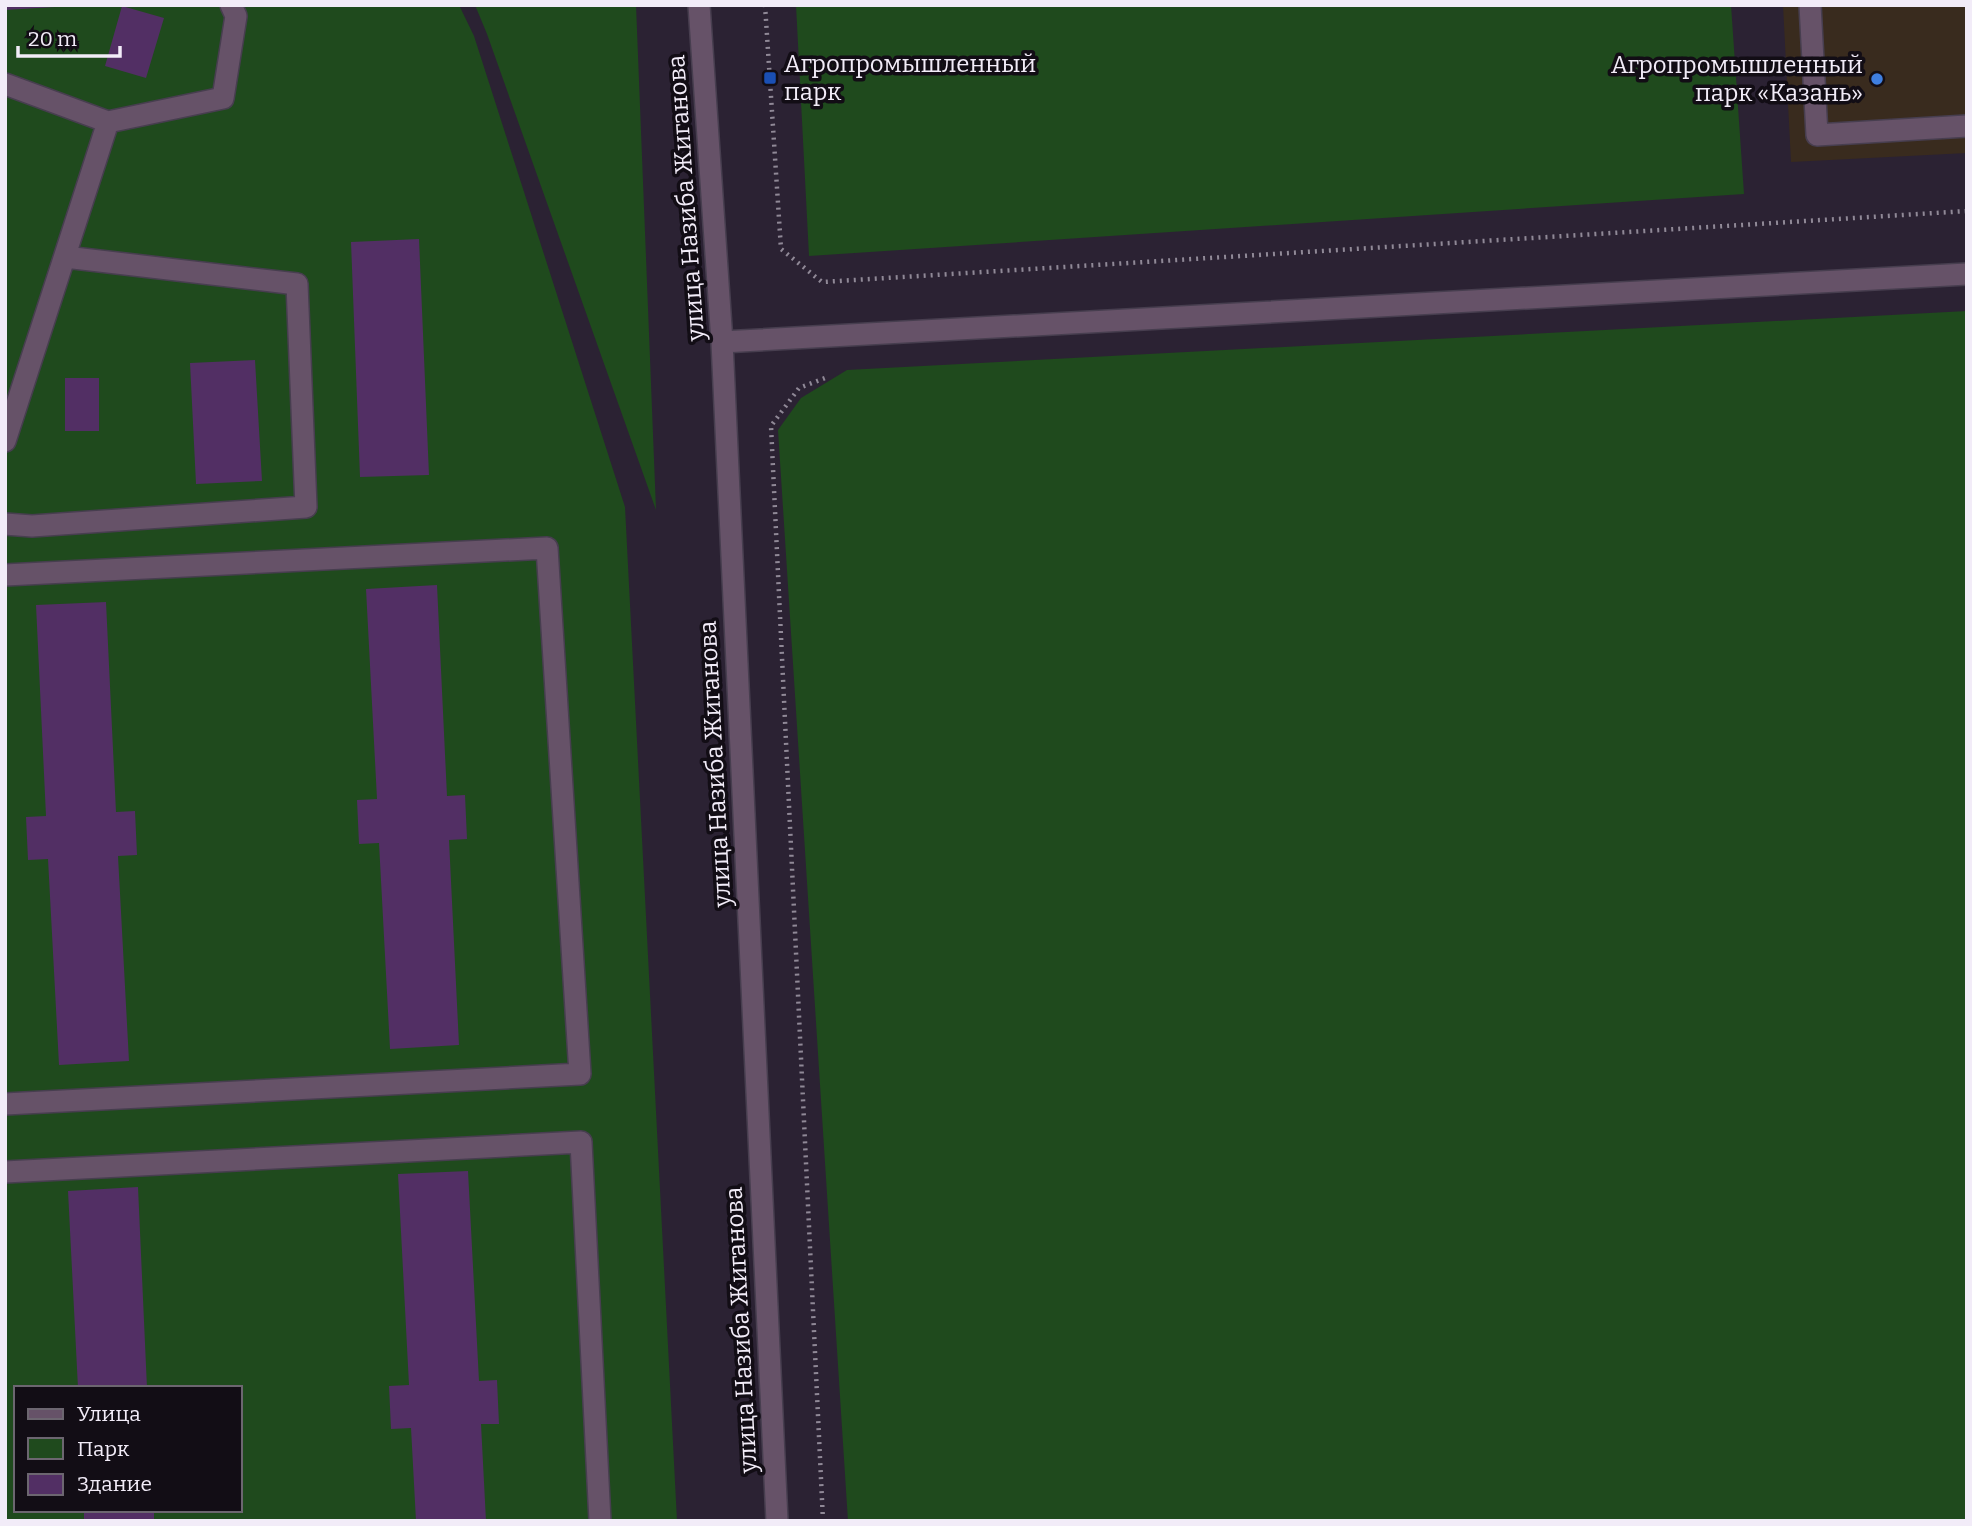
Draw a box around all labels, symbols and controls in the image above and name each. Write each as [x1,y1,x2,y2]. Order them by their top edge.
scale bar [18,14,119,58]
text: 20 m [28,26,77,52]
place label: Агропромышленный парк [784,50,1036,106]
place label: Агропромышленный парк «Казань» [1611,51,1863,107]
street label: улица Назиба Жиганова [662,54,710,343]
marker: Агропромышленный парк [762,70,778,86]
marker: Агропромышленный парк «Казань» [1869,71,1885,87]
street label: улица Назиба Жиганова [694,620,737,909]
street label: улица Назиба Жиганова [720,1186,763,1475]
legend [14,1386,242,1512]
text: Улица [77,1401,141,1427]
text: Парк [77,1436,130,1462]
text: Здание [77,1471,152,1497]

